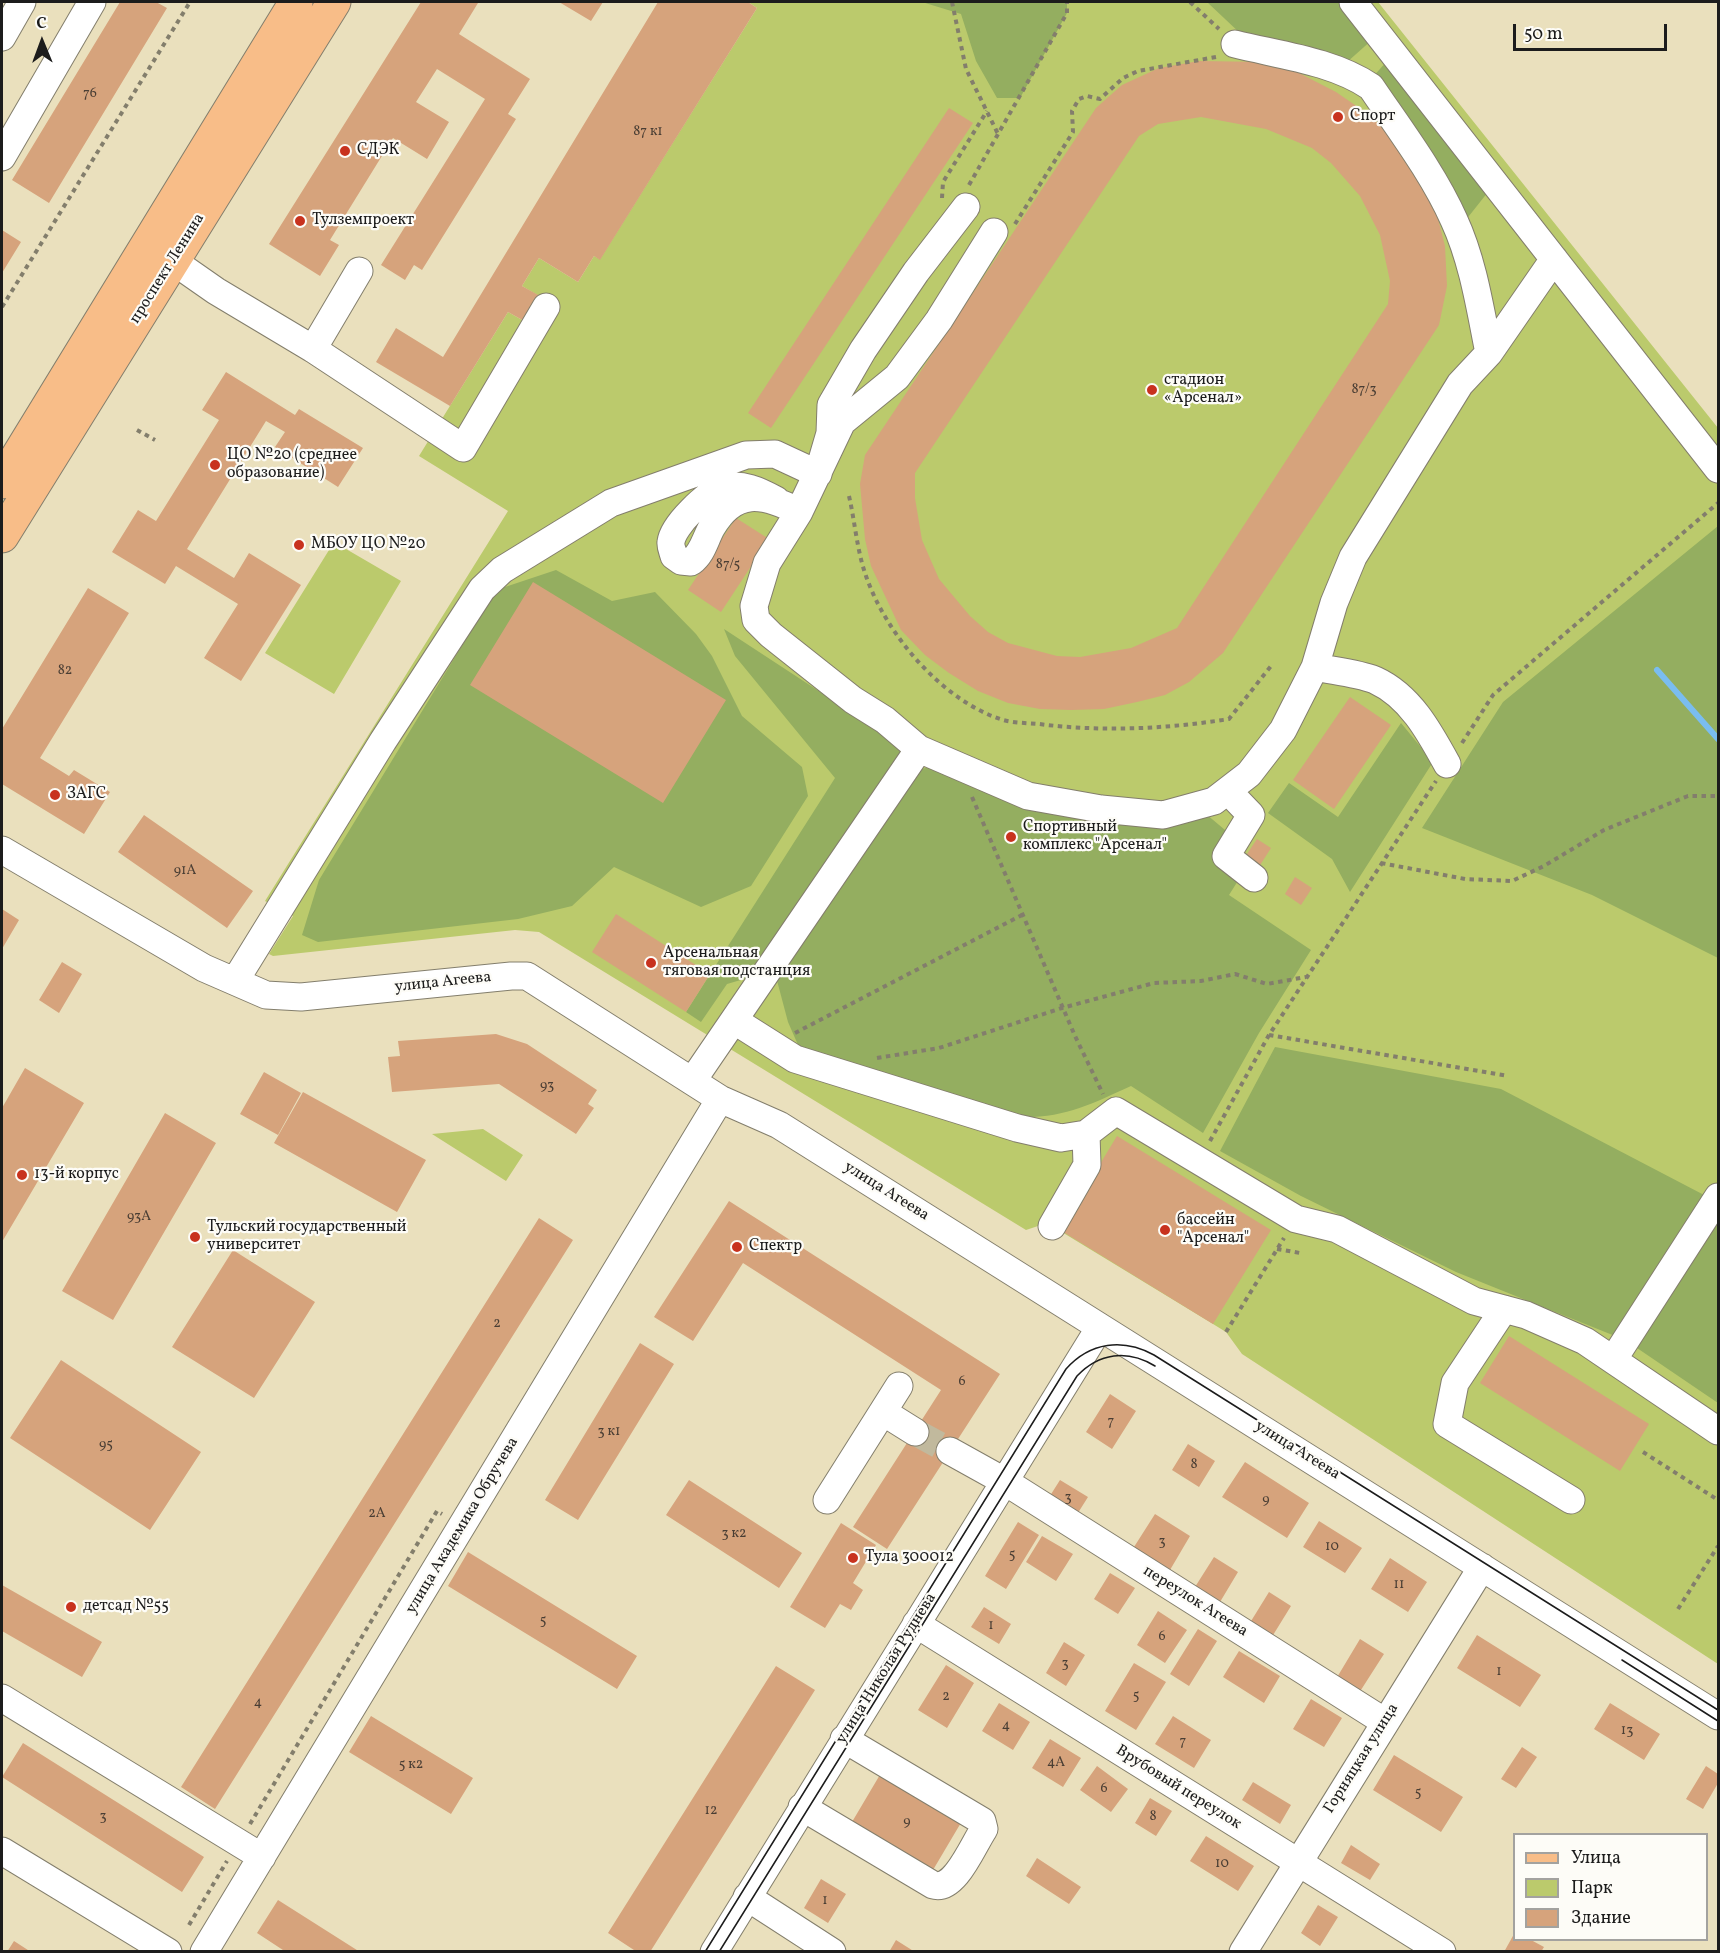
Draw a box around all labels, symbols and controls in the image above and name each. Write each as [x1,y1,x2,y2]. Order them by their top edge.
north arrow [12,12,72,72]
scale bar [1516,12,1670,50]
text: С [36,13,47,35]
text: 50 m [1524,22,1563,47]
house number: 76 [83,86,97,102]
place label: Спорт [1350,107,1395,127]
marker: Спорт [1331,110,1345,124]
house number: 87 к1 [633,124,663,140]
place label: СДЭК [357,141,399,161]
marker: СДЭК [338,144,352,158]
street label: проспект Ленина [126,210,210,328]
place label: Тулземпроект [312,211,414,231]
marker: Тулземпроект [293,214,307,228]
place label: стадион «Арсенал» [1164,371,1242,409]
house number: 87/3 [1351,382,1377,398]
marker: стадион «Арсенал» [1145,383,1159,397]
place label: ЦО №20 (среднее образование) [227,446,357,484]
marker: ЦО №20 (среднее образование) [208,458,222,472]
place label: МБОУ ЦО №20 [311,535,425,555]
marker: МБОУ ЦО №20 [292,538,306,552]
house number: 87/5 [716,557,740,573]
house number: 82 [58,663,72,679]
place label: ЗАГС [67,785,106,805]
marker: ЗАГС [48,788,62,802]
place label: Спортивный комплекс "Арсенал" [1023,818,1167,856]
marker: Спортивный комплекс "Арсенал" [1004,830,1018,844]
house number: 91А [174,863,196,879]
place label: Арсенальная тяговая подстанция [663,944,810,982]
marker: Арсенальная тяговая подстанция [644,956,658,970]
street label: улица Агеева [394,968,492,998]
house number: 93 [540,1078,554,1094]
street label: улица Агеева [840,1158,932,1226]
place label: 13-й корпус [34,1165,119,1185]
marker: 13-й корпус [15,1168,29,1182]
house number: 93А [127,1209,151,1225]
place label: бассейн "Арсенал" [1177,1211,1249,1249]
place label: Тульский государственный университет [207,1218,406,1256]
marker: бассейн "Арсенал" [1158,1223,1172,1237]
marker: Тульский государственный университет [188,1230,202,1244]
place label: Спектр [749,1237,802,1257]
marker: Спектр [730,1240,744,1254]
house number: 2 [493,1316,501,1332]
house number: 6 [958,1374,966,1390]
house number: 7 [1108,1414,1114,1430]
street label: улица Агеева [1251,1417,1343,1485]
house number: 3 к1 [598,1424,620,1440]
street label: улица Академика Обручева [403,1434,523,1618]
house number: 95 [99,1437,113,1453]
house number: 8 [1190,1457,1198,1473]
house number: 3 [1064,1490,1072,1506]
house number: 9 [1262,1492,1270,1508]
house number: 2А [368,1506,386,1522]
house number: 3 к2 [722,1526,746,1542]
house number: 3 [1158,1534,1166,1550]
house number: 10 [1325,1539,1339,1555]
house number: 5 [1009,1547,1015,1563]
place label: Тула 300012 [865,1548,954,1568]
marker: Тула 300012 [846,1551,860,1565]
street label: переулок Агеева [1139,1562,1251,1642]
house number: 11 [1394,1577,1404,1593]
street label: улица Николая Руднева [833,1590,941,1748]
place label: детсад №55 [83,1597,169,1617]
marker: детсад №55 [64,1600,78,1614]
house number: 5 [540,1613,546,1629]
house number: 1 [988,1618,994,1634]
house number: 6 [1158,1629,1166,1645]
house number: 3 [1061,1656,1069,1672]
house number: 1 [1496,1664,1502,1680]
house number: 5 [1133,1688,1139,1704]
house number: 2 [942,1689,950,1705]
house number: 4 [254,1695,262,1711]
street label: Горняцкая улица [1320,1700,1404,1818]
house number: 4 [1002,1718,1010,1734]
house number: 13 [1621,1723,1633,1739]
house number: 7 [1180,1734,1186,1750]
street label: Врубовый переулок [1112,1742,1244,1834]
house number: 4А [1047,1755,1065,1771]
house number: 5 к2 [399,1757,423,1773]
house number: 6 [1100,1781,1108,1797]
house number: 5 [1415,1785,1421,1801]
house number: 12 [705,1803,717,1819]
house number: 3 [99,1809,107,1825]
house number: 8 [1149,1809,1157,1825]
house number: 9 [903,1814,911,1830]
legend [1513,1833,1708,1941]
text: Улица [1571,1846,1621,1871]
house number: 10 [1215,1856,1229,1872]
text: Парк [1571,1876,1613,1901]
house number: 1 [822,1893,828,1909]
text: Здание [1571,1906,1631,1931]

